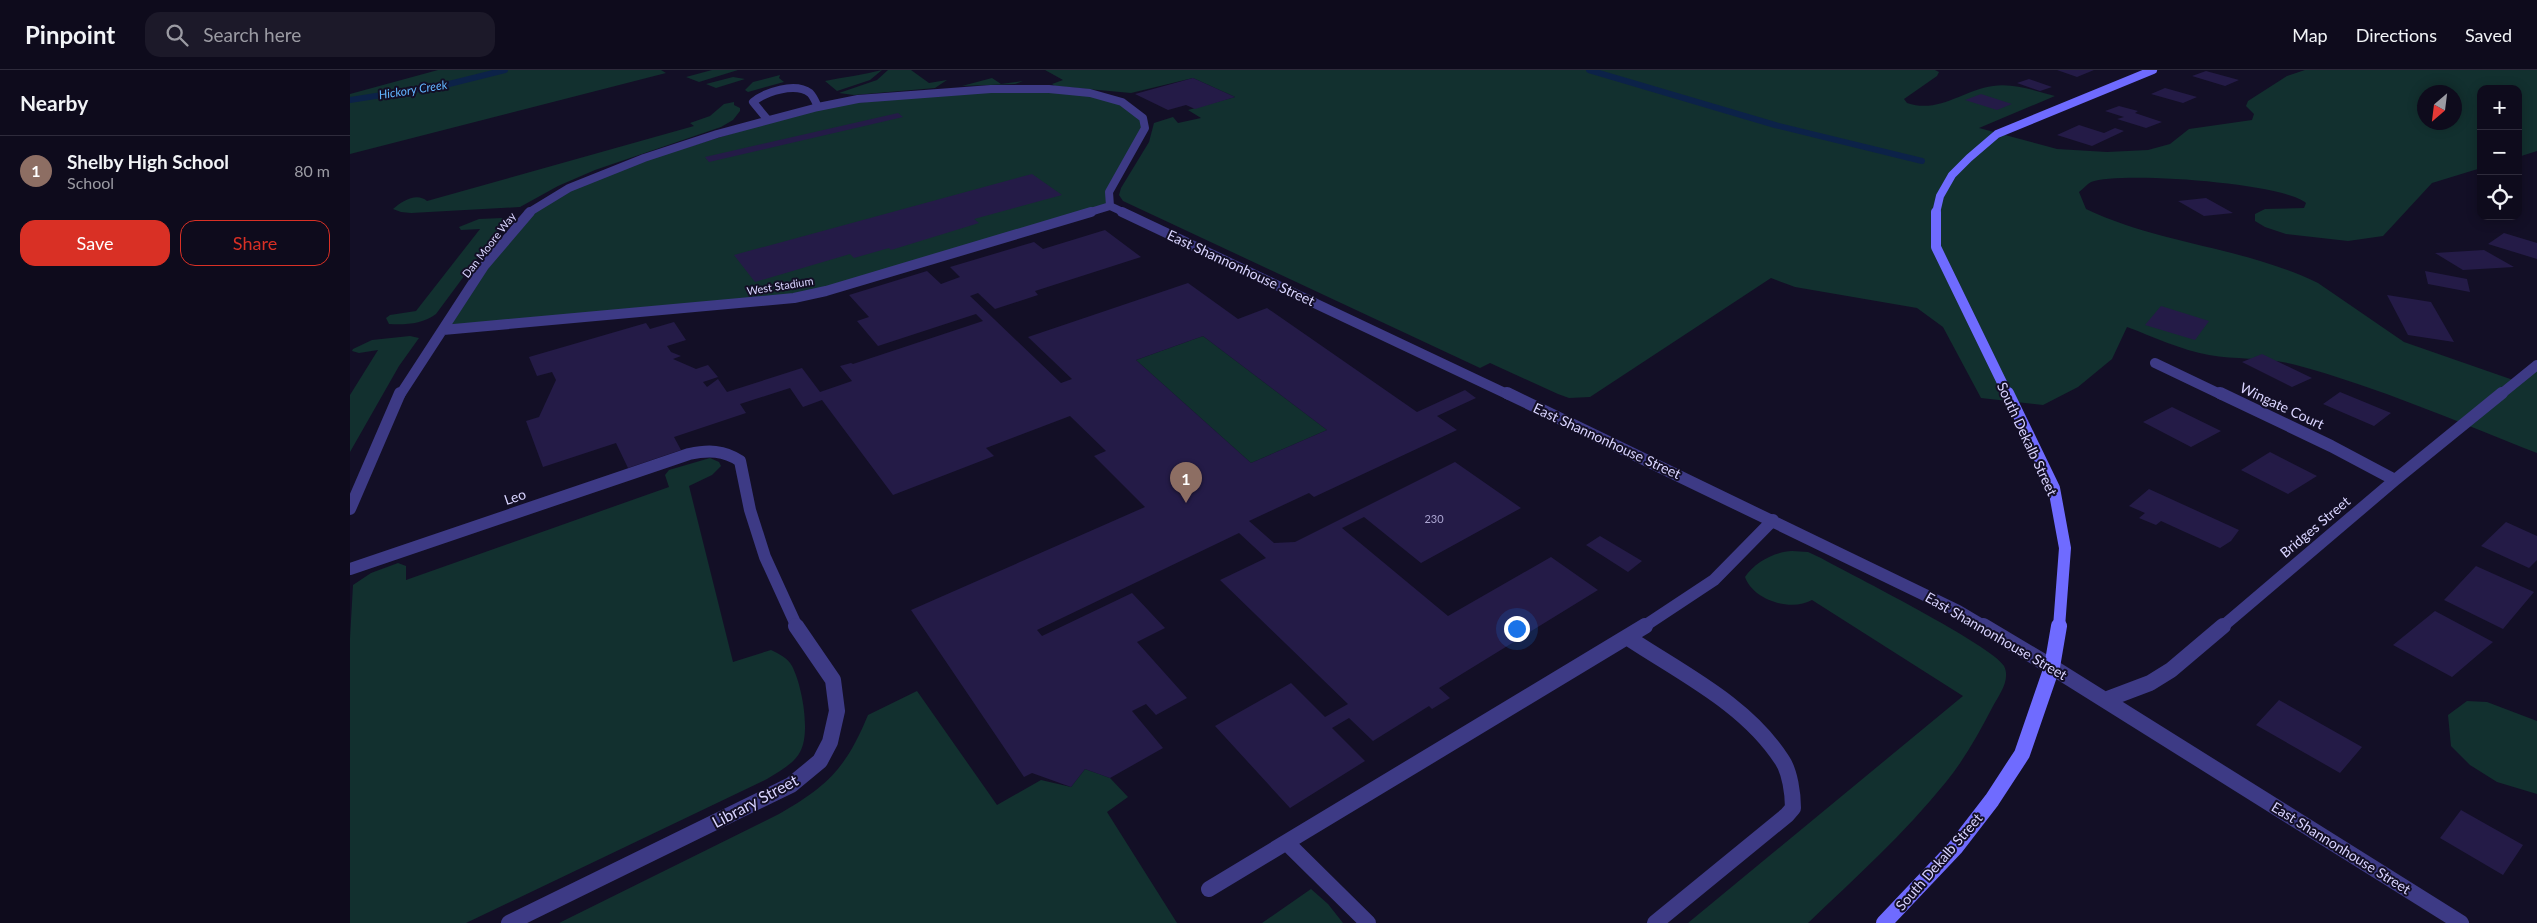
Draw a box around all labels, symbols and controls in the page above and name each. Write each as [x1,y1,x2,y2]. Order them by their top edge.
search box [145,12,495,57]
text: Pinpoint [25,20,115,49]
icon: search [163,21,191,49]
text: Search here [203,23,301,46]
text: Map [2292,24,2328,46]
text: Directions [2356,24,2437,46]
text: Saved [2465,24,2512,46]
water label: Hickory Creek [378,77,449,102]
north arrow [2417,85,2462,130]
map controls [2477,85,2522,220]
button: + [2477,85,2522,130]
text: Nearby [20,90,88,115]
button: − [2477,130,2522,175]
text: Shelby High School [67,150,229,173]
text: 1 [31,161,41,180]
text: 80 m [294,161,330,180]
text: School [67,173,114,192]
button: locate [2477,175,2522,220]
street label: Dan Moore Way [459,209,518,280]
button: Save [20,220,170,266]
button: Share [180,220,330,266]
street label: East Shannonhouse Street [1165,226,1318,309]
street label: West Stadium [746,274,814,297]
street label: South Dekalb Street [1994,379,2061,498]
street label: Wingate Court [2237,379,2327,432]
street label: East Shannonhouse Street [1531,399,1684,482]
pin: 1 [1170,462,1202,503]
street label: Leo [502,485,528,508]
street label: Bridges Street [2276,492,2353,561]
house number: 230 [1424,512,1444,525]
street label: East Shannonhouse Street [1922,588,2070,683]
your location [1504,616,1530,642]
street label: Library Street [709,770,801,831]
street label: East Shannonhouse Street [2269,798,2414,897]
street label: South Dekalb Street [1892,810,1985,914]

